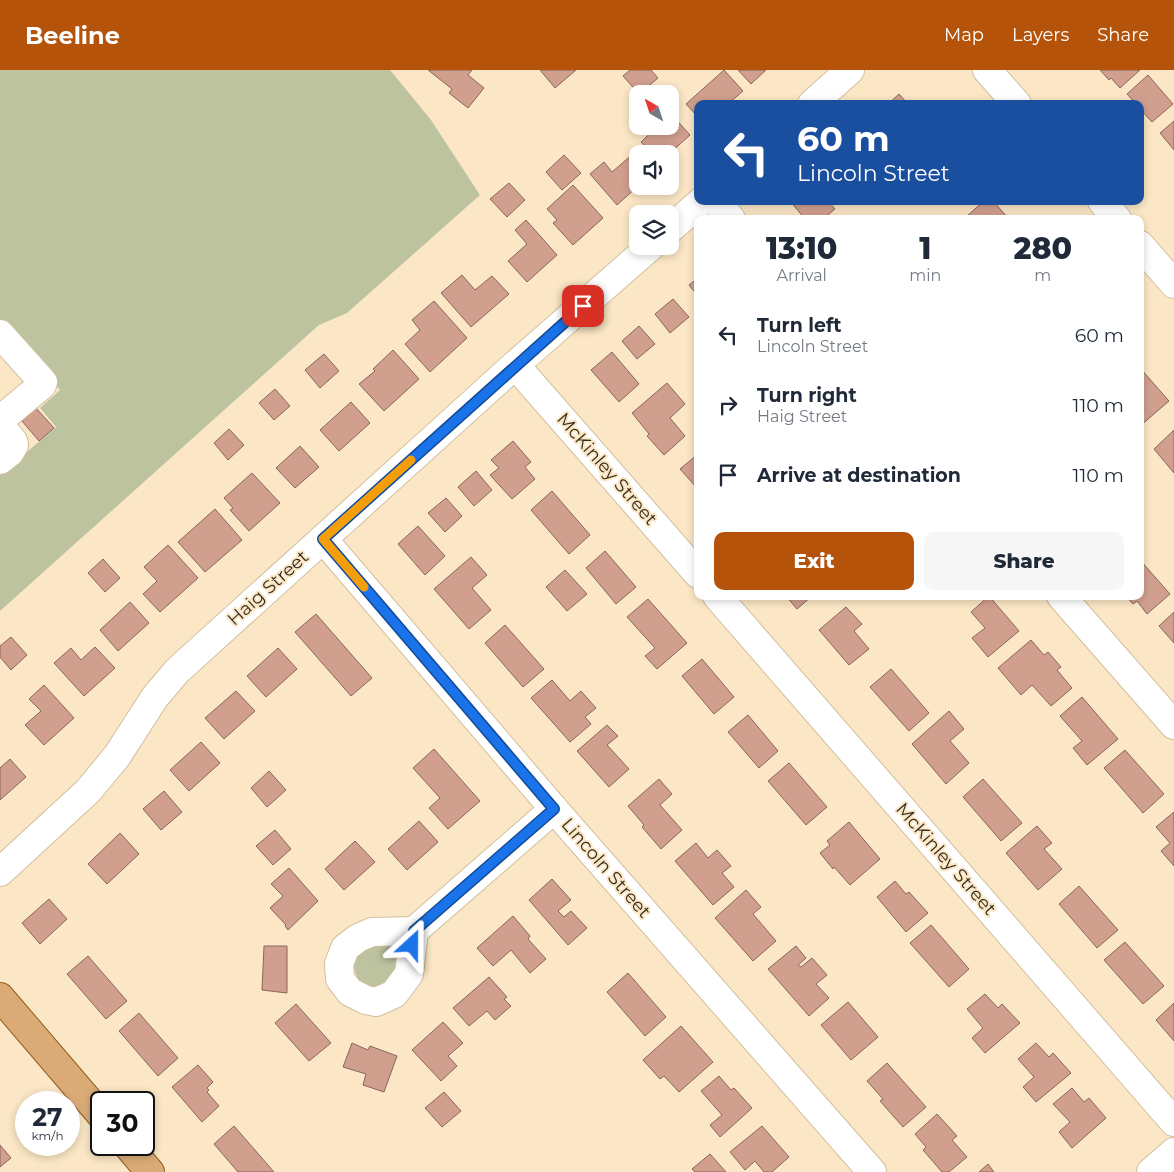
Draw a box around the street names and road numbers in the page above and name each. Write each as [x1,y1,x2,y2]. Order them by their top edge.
street label: McKinley Street [552,408,662,530]
street label: Haig Street [223,546,313,630]
street label: McKinley Street [891,798,1001,920]
street label: Lincoln Street [557,814,655,922]

